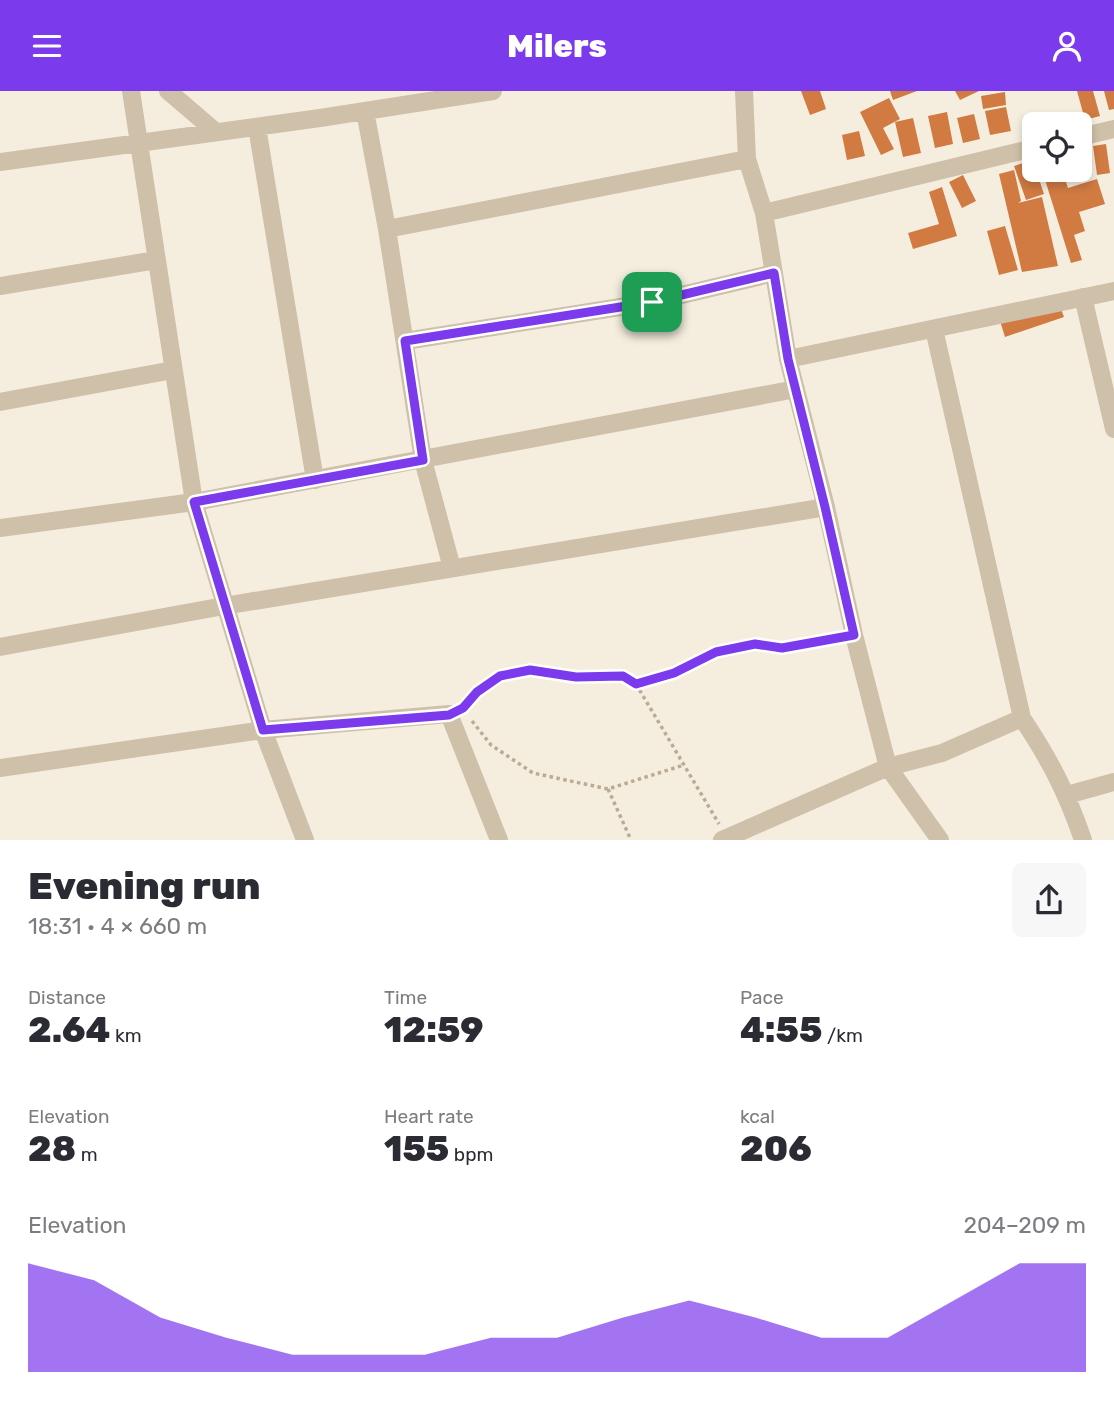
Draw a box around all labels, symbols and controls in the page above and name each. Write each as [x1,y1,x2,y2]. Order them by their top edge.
icon: menu [28,27,66,65]
text: Milers [507,27,607,65]
icon: person [1048,27,1086,65]
map controls [1022,112,1092,182]
button: locate [1022,112,1092,182]
pin [622,272,682,332]
icon: arrive [633,283,671,321]
text: Evening run [28,863,261,909]
button: share [1012,863,1086,937]
text: 18:31 · 4 × 660 m [28,912,207,940]
text: Distance [28,986,106,1009]
text: Time [384,986,427,1009]
text: Pace [740,986,784,1009]
text: 2.64 [28,1009,110,1051]
text: 12:59 [384,1009,483,1051]
text: 4:55 [740,1009,822,1051]
text: km [110,1024,142,1047]
text: /km [822,1024,863,1047]
text: Elevation [28,1105,109,1128]
text: Heart rate [384,1105,474,1128]
text: kcal [740,1105,775,1128]
text: 28 [28,1128,76,1170]
text: 155 [384,1128,449,1170]
text: 206 [740,1128,812,1170]
text: m [76,1143,98,1166]
text: bpm [449,1143,493,1166]
text: Elevation [28,1211,127,1239]
text: 204–209 m [963,1211,1086,1239]

